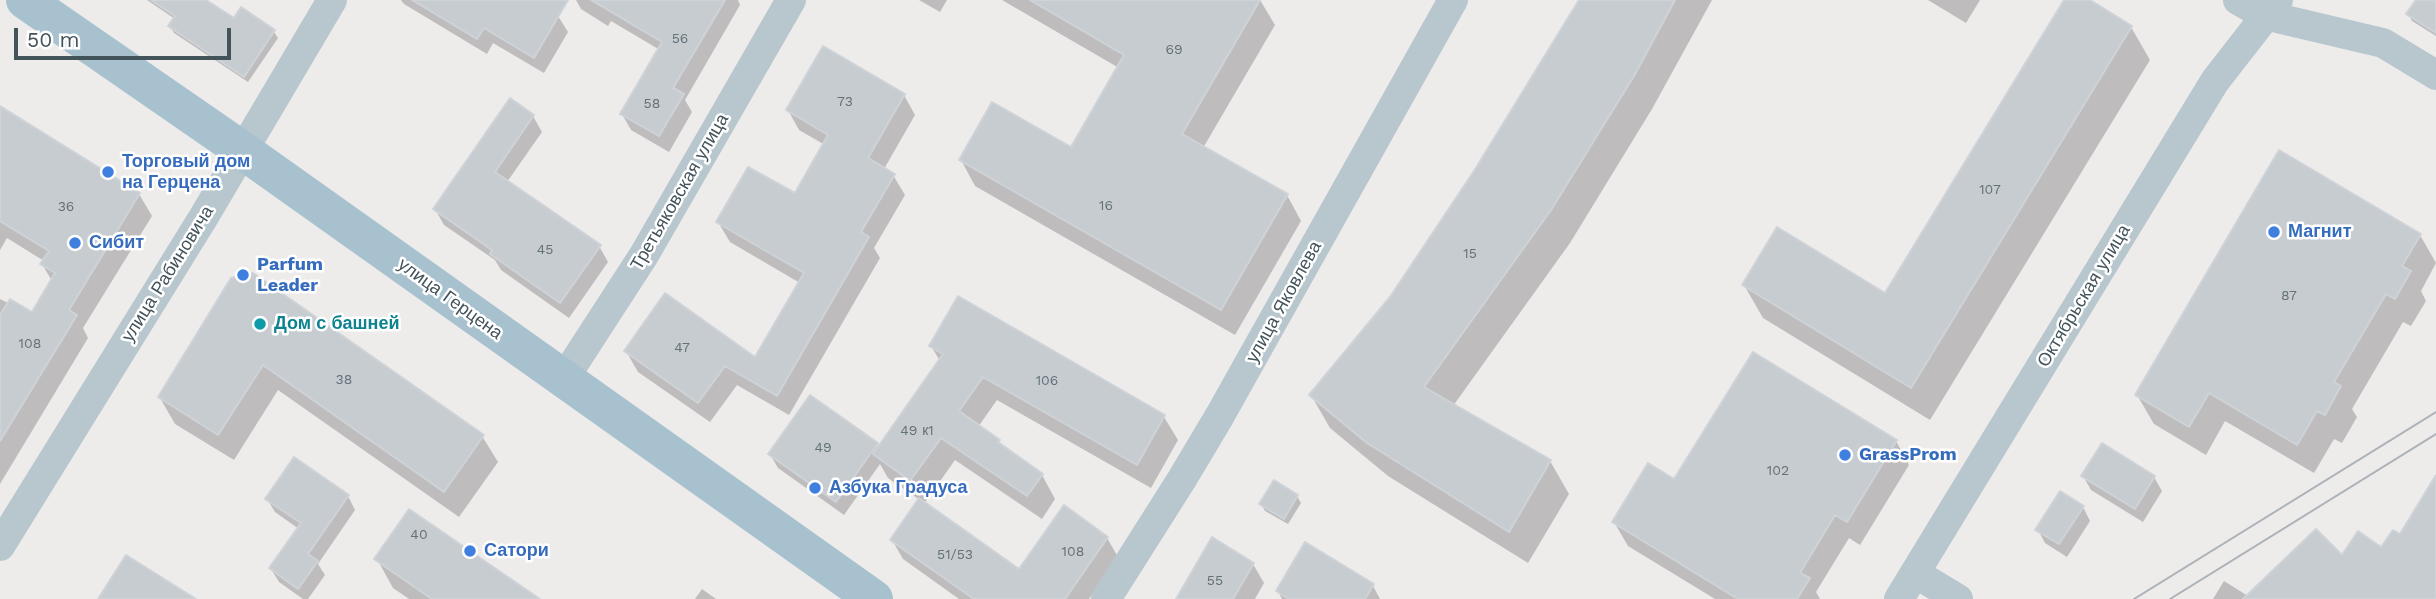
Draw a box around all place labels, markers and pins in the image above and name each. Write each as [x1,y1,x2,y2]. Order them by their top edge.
place label: Торговый дом на Герцена [122,151,250,194]
marker: Торговый дом на Герцена [100,164,116,180]
place label: Магнит [2288,221,2351,243]
marker: Магнит [2266,224,2282,240]
place label: Сибит [89,232,144,254]
marker: Сибит [67,235,83,251]
place label: Parfum Leader [257,254,323,296]
marker: Parfum Leader [235,267,251,283]
place label: Дом с башней [274,313,400,335]
marker: Дом с башней [252,316,268,332]
place label: GrassProm [1859,444,1957,466]
marker: GrassProm [1837,447,1853,463]
place label: Азбука Градуса [829,477,968,499]
marker: Азбука Градуса [807,480,823,496]
place label: Сатори [484,540,549,562]
marker: Сатори [462,543,478,559]

